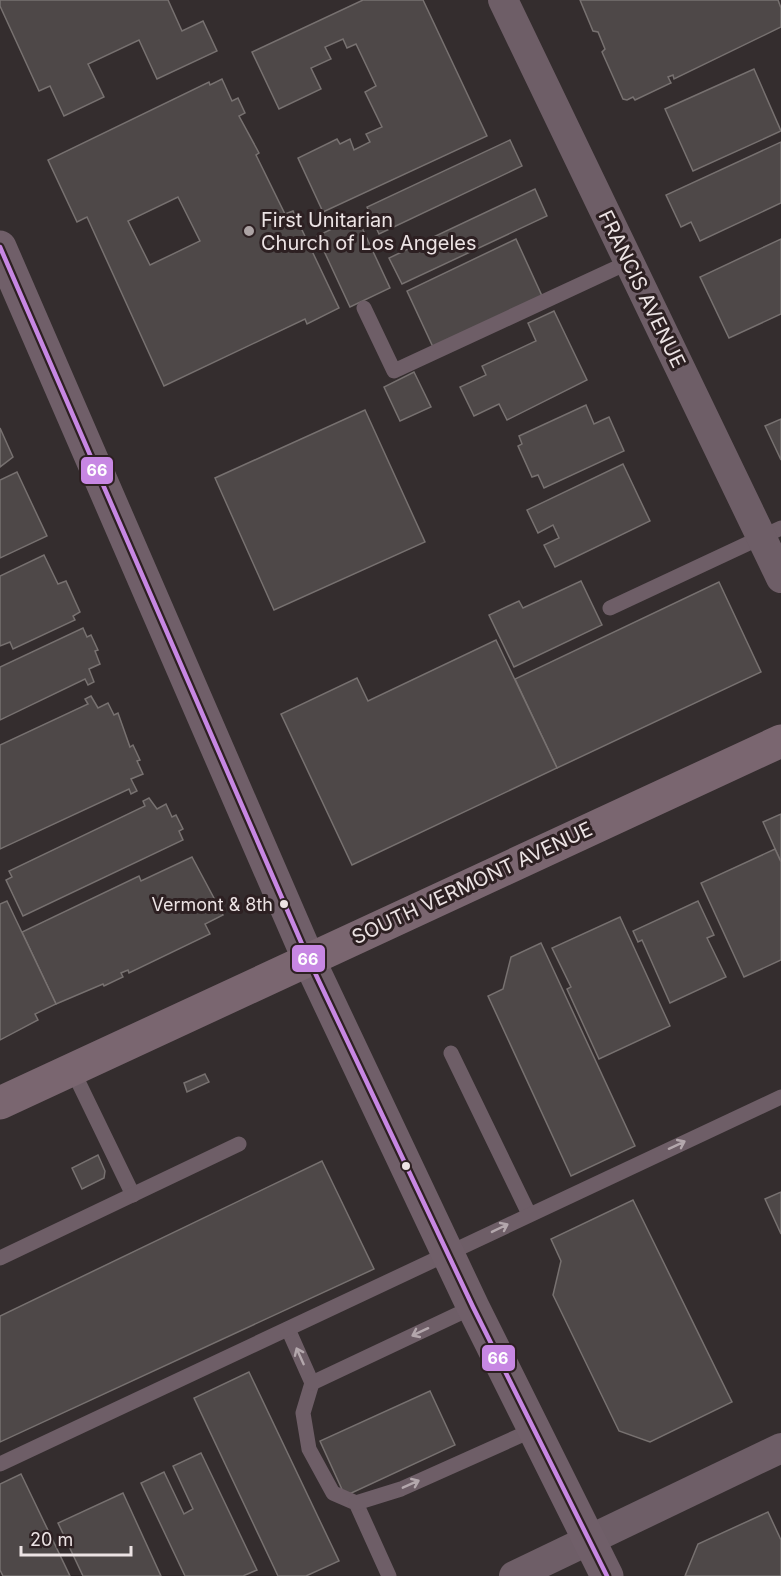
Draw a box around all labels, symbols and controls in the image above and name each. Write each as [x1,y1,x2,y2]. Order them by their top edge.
street label: FRANCIS AVENUE [593,206,691,372]
place label: First Unitarian Church of Los Angeles [261,208,476,255]
marker: First Unitarian Church of Los Angeles [242,224,256,238]
line badge: 66 [80,456,114,485]
text: 66 [87,460,107,480]
street label: SOUTH VERMONT AVENUE [348,817,596,949]
place label: Vermont & 8th [151,894,273,915]
marker: Vermont & 8th [278,898,290,910]
line badge: 66 [291,944,326,973]
text: 66 [298,949,318,969]
one-way arrow [667,1139,685,1151]
unlabelled marker [400,1160,412,1172]
one-way arrow [491,1222,509,1234]
one-way arrow [412,1326,430,1338]
line badge: 66 [481,1344,516,1372]
one-way arrow [294,1347,305,1365]
text: 66 [488,1348,508,1368]
one-way arrow [402,1478,420,1489]
scale bar [21,1519,130,1557]
text: 20 m [30,1529,73,1550]

